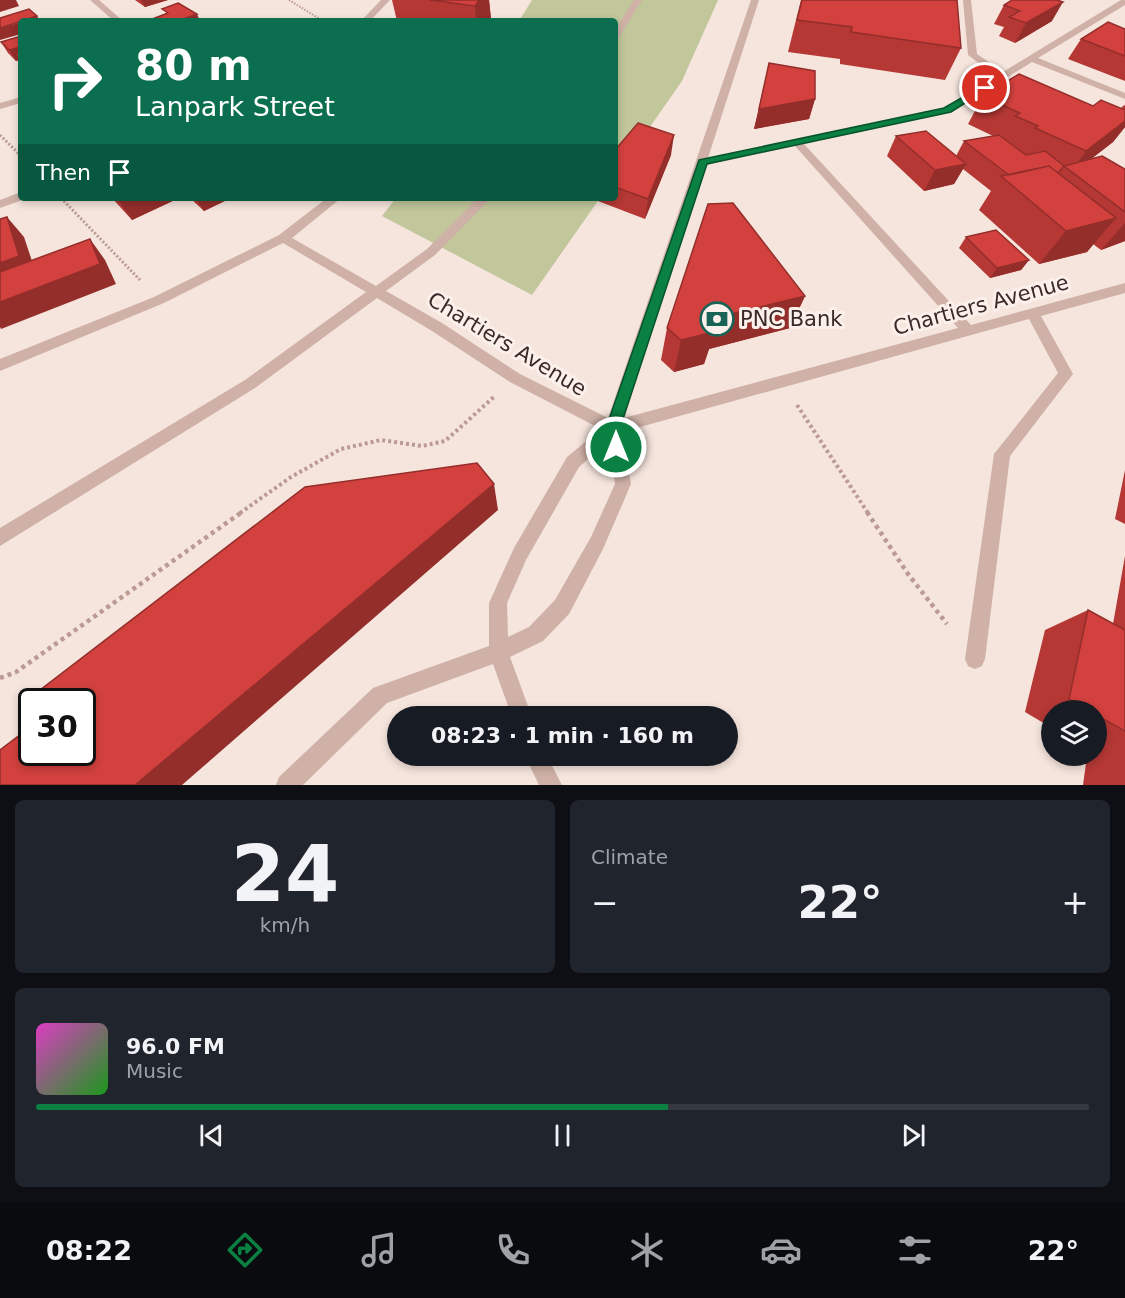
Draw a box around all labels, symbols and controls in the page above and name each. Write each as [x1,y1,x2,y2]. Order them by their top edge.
text: 80 m [135,41,252,90]
icon: right [36,42,114,120]
pin [959,62,1010,113]
icon: arrive [968,71,1001,104]
text: Lanpark Street [135,91,335,122]
icon: arrive [103,156,136,189]
text: Then [36,160,91,185]
street label: Chartiers Avenue [891,270,1071,340]
street label: Chartiers Avenue [423,287,591,401]
bank icon: PNC Bank [699,301,735,337]
place label: PNC Bank [740,307,843,331]
position arrow [584,415,648,479]
speed limit sign: 30 [18,688,96,766]
map controls [1041,700,1107,766]
button: layers [1041,700,1107,766]
text: 08:23 · 1 min · 160 m [431,723,694,748]
text: 24 [231,829,339,919]
text: Climate [591,845,668,869]
text: 22° [797,876,883,929]
text: − [591,883,619,922]
text: + [1061,883,1089,922]
text: km/h [260,913,310,937]
text: 96.0 FM [126,1034,225,1059]
text: Music [126,1059,183,1083]
icon: previous [195,1119,228,1152]
icon: pause [546,1119,579,1152]
icon: next [897,1119,930,1152]
icon: directions [224,1229,266,1271]
icon: music [358,1229,400,1271]
icon: phone [492,1229,534,1271]
icon: climate [626,1229,668,1271]
icon: car [760,1229,802,1271]
icon: filters [894,1229,936,1271]
text: 08:22 [46,1235,132,1266]
text: 22° [1028,1235,1079,1266]

